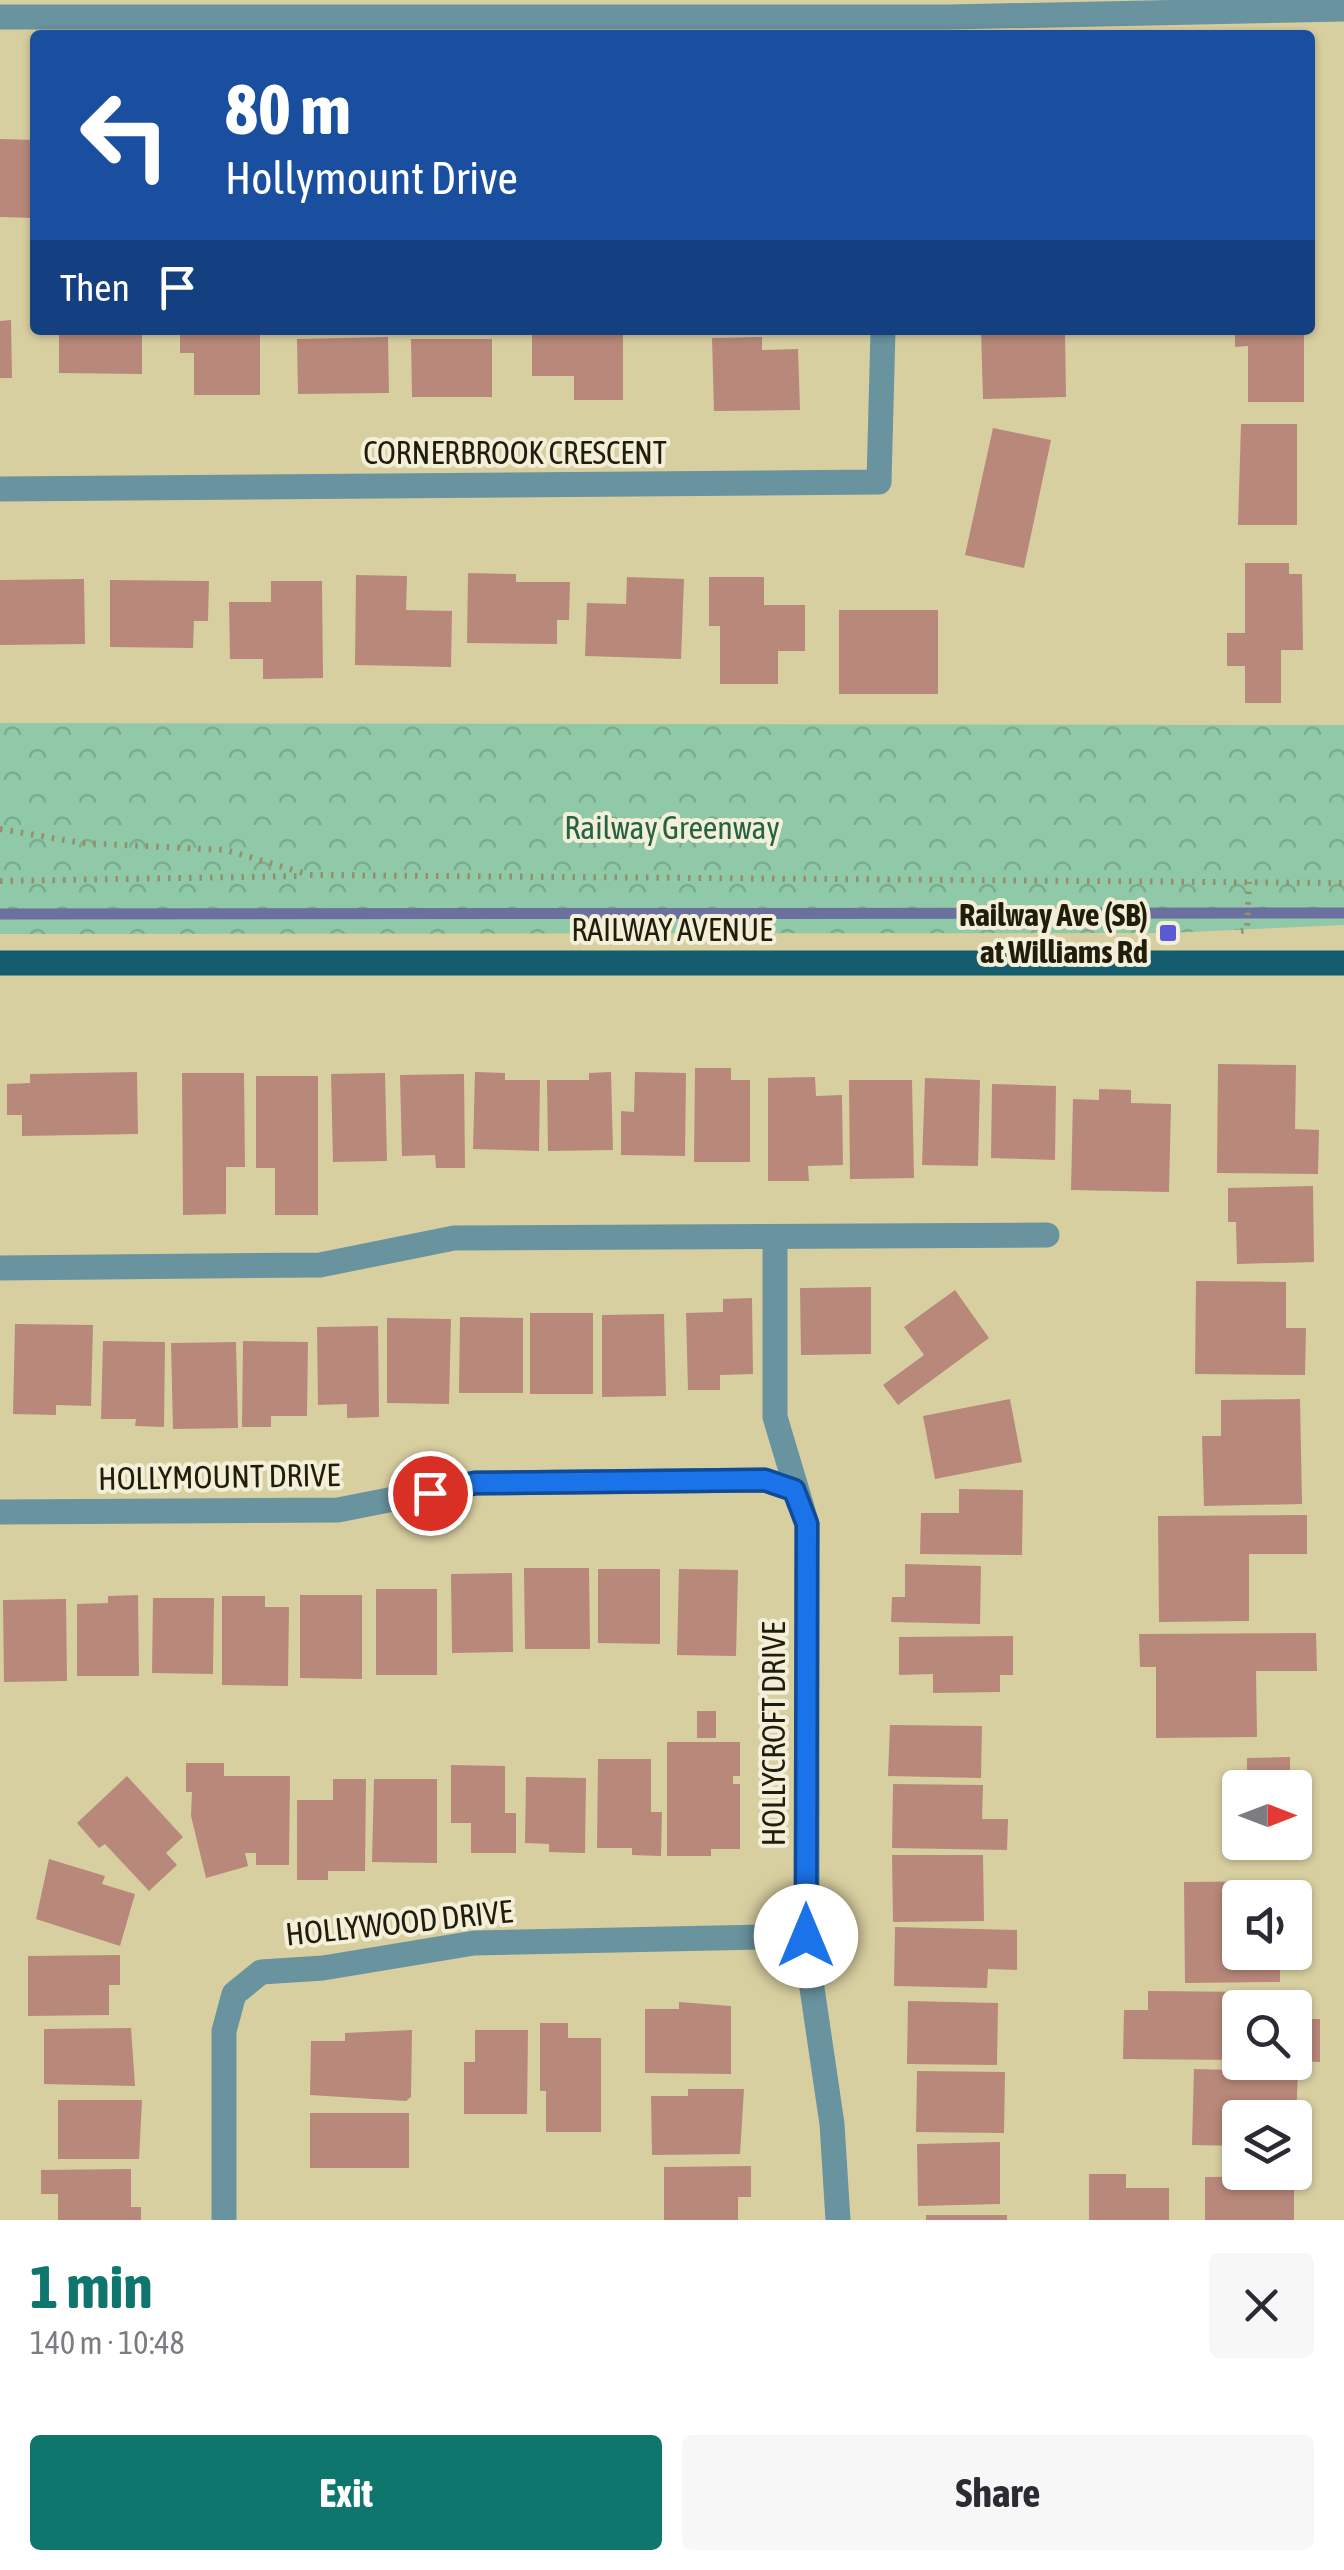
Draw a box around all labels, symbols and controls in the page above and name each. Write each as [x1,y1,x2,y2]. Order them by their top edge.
text: 80 m [225,69,351,149]
icon: left [60,70,190,200]
text: Hollymount Drive [225,152,518,204]
icon: arrive [150,260,205,315]
text: Then [60,266,130,309]
street label: CORNERBROOK CRESCENT [363,434,667,471]
park label: Railway Greenway [564,809,780,846]
place label: Railway Ave (SB) at Williams Rd [959,896,1148,970]
street label: RAILWAY AVENUE [571,911,773,948]
marker: Railway Ave (SB) at Williams Rd [1157,922,1179,944]
pin [388,1451,473,1536]
street label: HOLLYMOUNT DRIVE [98,1456,341,1497]
icon: arrive [403,1466,458,1521]
street label: HOLLYCROFT DRIVE [755,1621,792,1846]
north arrow [1222,1770,1312,1860]
map controls [1222,1770,1312,2190]
button: sound [1222,1880,1312,1970]
position arrow [754,1884,858,1988]
street label: HOLLYWOOD DRIVE [284,1892,515,1953]
button: search [1222,1990,1312,2080]
button: layers [1222,2100,1312,2190]
text: 1 min [30,2252,153,2321]
button: close [1209,2253,1314,2358]
text: 140 m · 10:48 [30,2324,185,2361]
button: Exit [30,2435,662,2550]
button: Share [682,2435,1314,2550]

